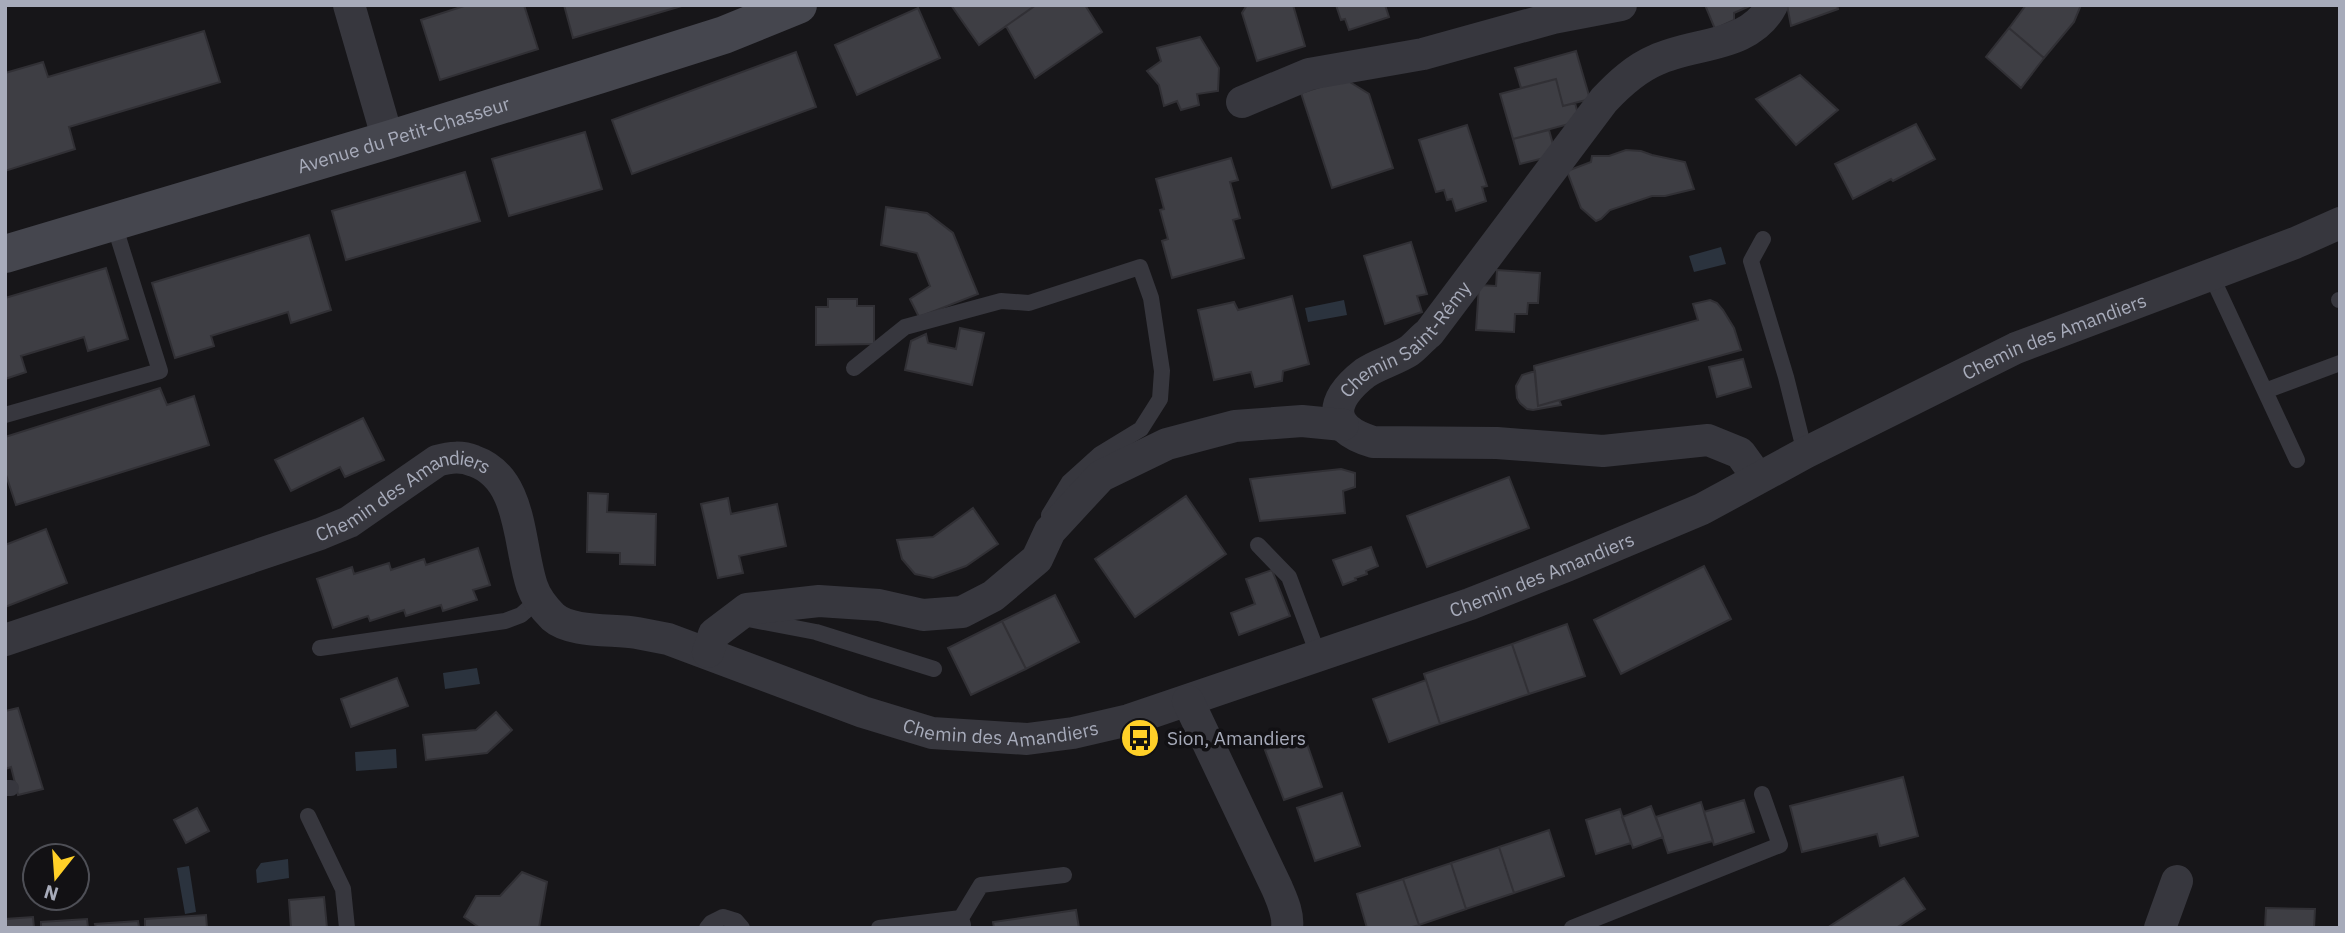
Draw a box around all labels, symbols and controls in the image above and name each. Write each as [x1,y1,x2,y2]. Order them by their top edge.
street label: Avenue du Petit-Chasseur [294,91,513,178]
street label: Chemin Saint-Rémy [1334,276,1476,402]
street label: Chemin des Amandiers [1958,288,2150,385]
street label: Chemin des Amandiers [312,445,495,547]
street label: Chemin des Amandiers [1446,527,1638,622]
street label: Chemin des Amandiers [900,713,1101,752]
bus stop icon: Sion, Amandiers [1119,717,1161,759]
place label: Sion, Amandiers [1167,726,1306,750]
north arrow [21,842,91,912]
text: N [41,880,61,907]

